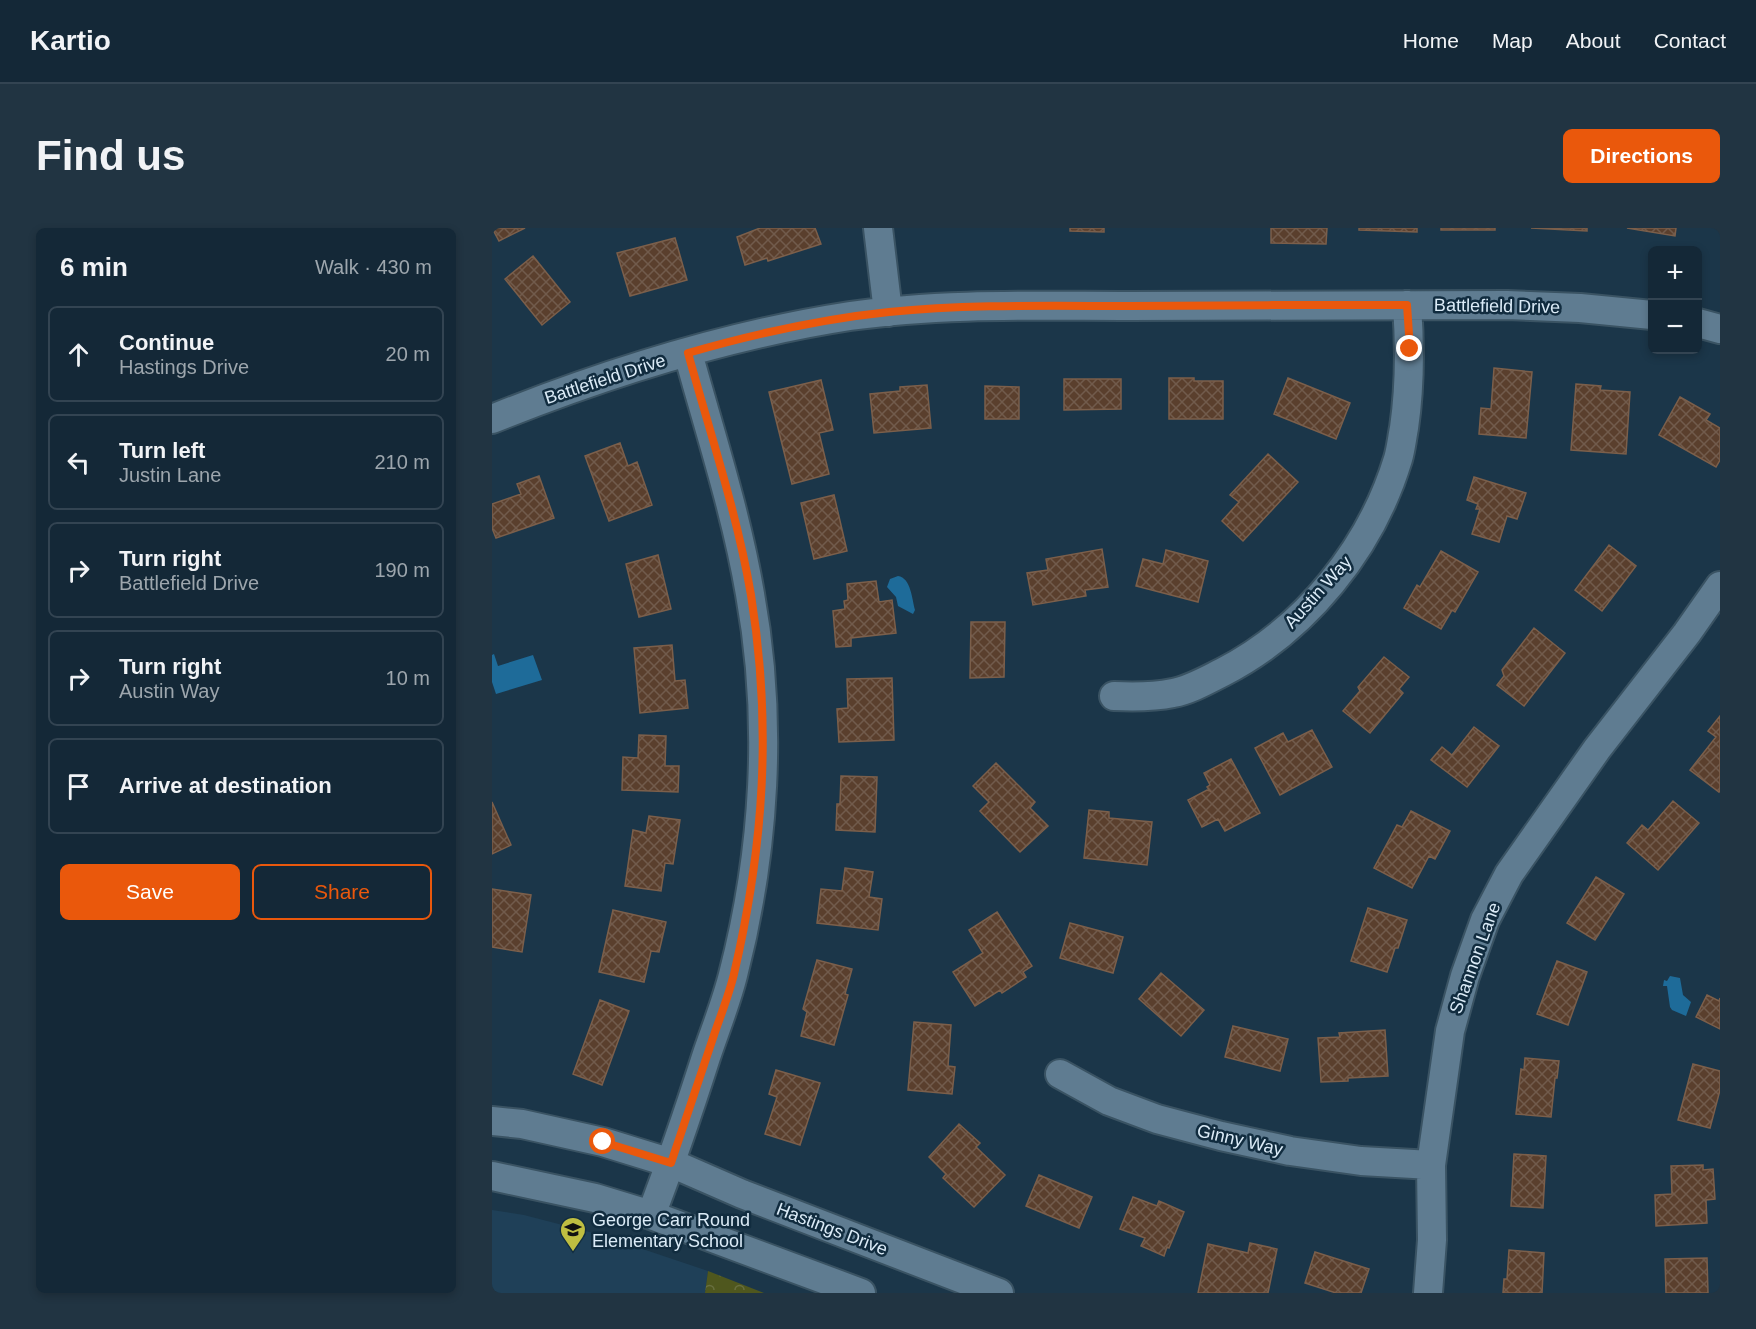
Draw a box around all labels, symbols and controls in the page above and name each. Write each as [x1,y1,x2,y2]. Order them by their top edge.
text: Kartio [30,25,111,56]
text: Home [1403,29,1459,52]
text: Map [1492,29,1533,52]
text: About [1566,29,1621,52]
text: Contact [1654,29,1726,52]
button: Directions [1563,129,1720,183]
text: Find us [36,132,185,179]
map controls [1648,246,1702,354]
button: + [1648,246,1702,300]
text: 6 min [60,252,128,282]
text: Walk · 430 m [315,256,432,278]
street label: Battlefield Drive [1434,295,1560,317]
button: − [1648,300,1702,354]
text: Continue [119,330,214,355]
route end [1396,335,1422,361]
icon: ahead [62,338,95,371]
text: 20 m [386,343,430,365]
street label: Battlefield Drive [542,350,668,408]
text: Hastings Drive [119,356,249,378]
text: Turn left [119,438,205,463]
icon: left [62,446,95,479]
text: 210 m [374,451,430,473]
text: Justin Lane [119,464,221,486]
text: Turn right [119,546,221,571]
street label: Austin Way [1280,552,1356,632]
icon: right [62,554,95,587]
text: 190 m [374,559,430,581]
text: Battlefield Drive [119,572,259,594]
text: Turn right [119,654,221,679]
icon: right [62,662,95,695]
text: 10 m [386,667,430,689]
text: Austin Way [119,680,219,702]
icon: arrive [62,770,95,803]
text: Arrive at destination [119,773,332,798]
button: Save [60,864,240,920]
button: Share [252,864,432,920]
street label: Shannon Lane [1446,900,1504,1016]
street label: Ginny Way [1195,1120,1285,1160]
route start [589,1128,615,1154]
street label: Hastings Drive [774,1199,890,1259]
place label: George Carr Round Elementary School [592,1210,750,1251]
school or university icon: George Carr Round Elementary School [558,1215,588,1253]

